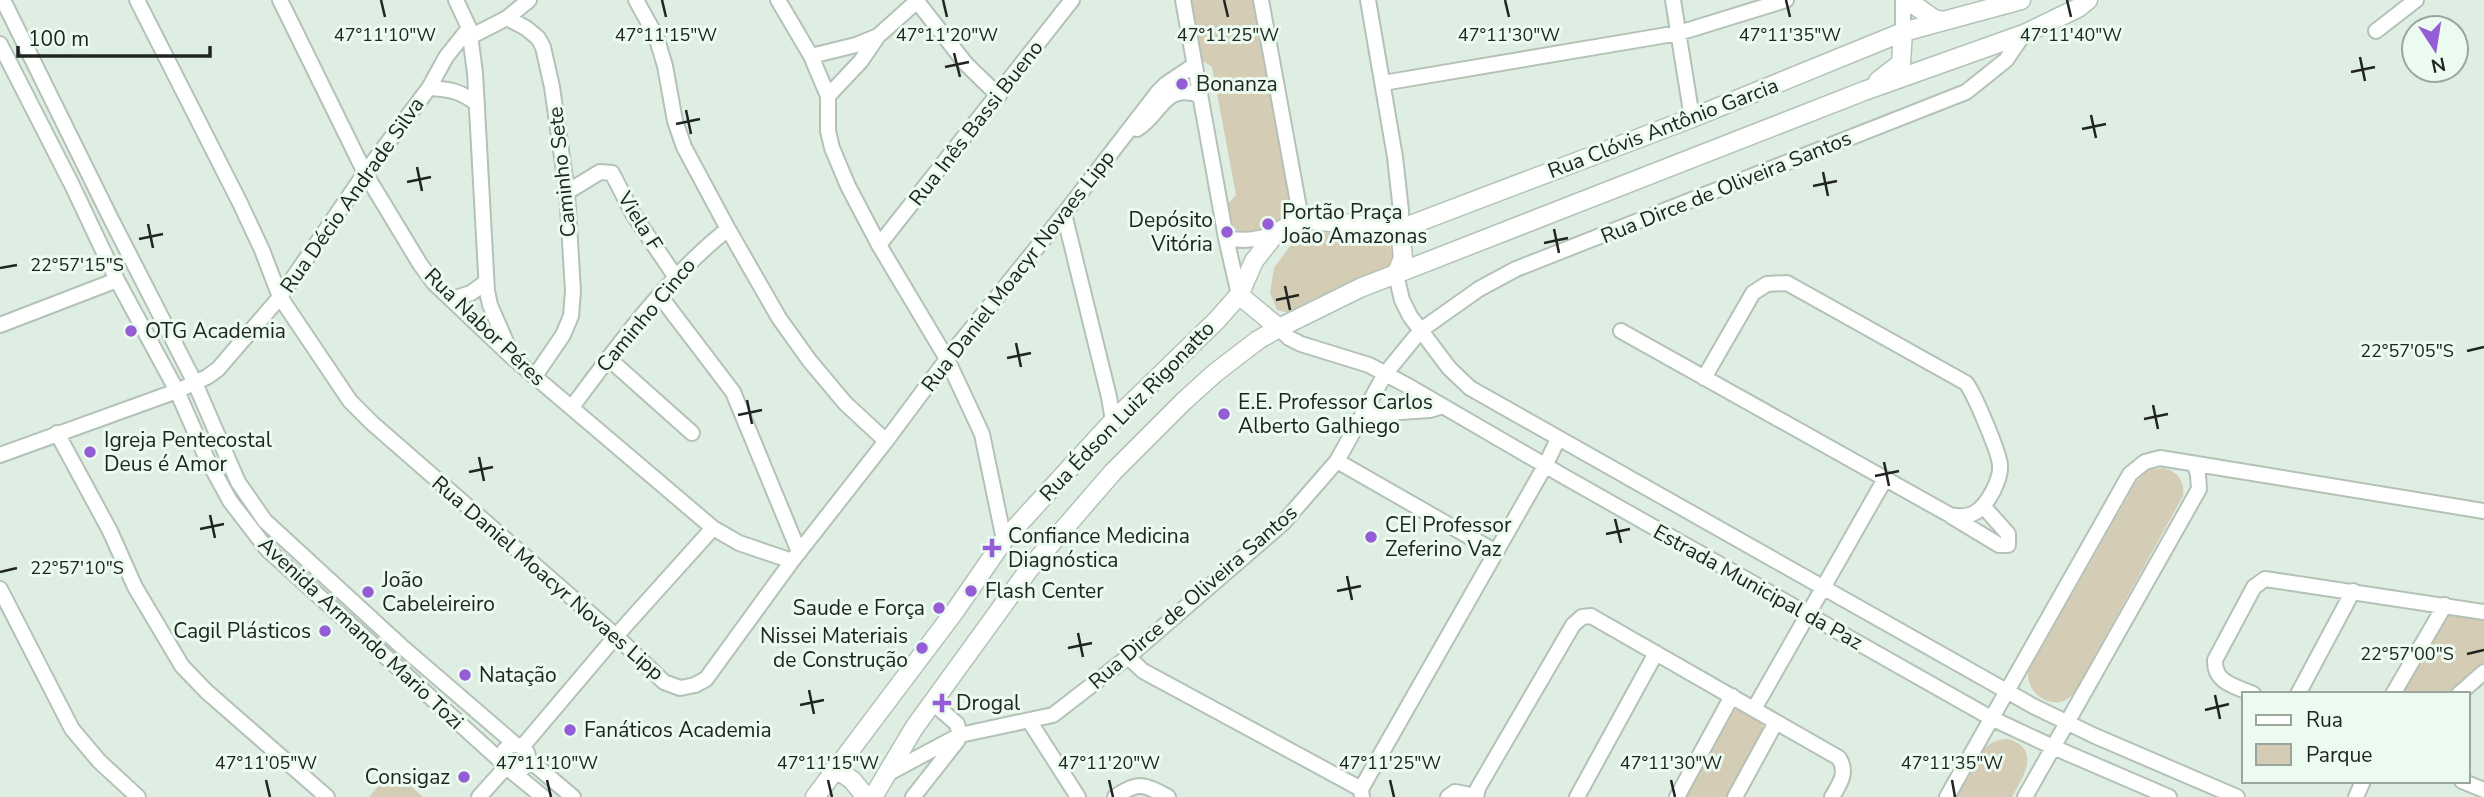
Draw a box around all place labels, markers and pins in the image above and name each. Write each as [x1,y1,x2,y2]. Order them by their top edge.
place label: Bonanza [1196,70,1278,98]
marker: Bonanza [1174,76,1190,92]
place label: Portão Praça João Amazonas [1281,198,1427,250]
place label: Depósito Vitória [1128,206,1213,258]
marker: Portão Praça João Amazonas [1260,216,1276,232]
marker: Depósito Vitória [1219,224,1235,240]
place label: OTG Academia [145,317,286,345]
marker: OTG Academia [123,323,139,339]
place label: E.E. Professor Carlos Alberto Galhiego [1238,388,1433,440]
marker: E.E. Professor Carlos Alberto Galhiego [1216,406,1232,422]
place label: Igreja Pentecostal Deus é Amor [104,426,273,478]
marker: Igreja Pentecostal Deus é Amor [82,444,98,460]
place label: CEI Professor Zeferino Vaz [1385,511,1512,563]
place label: Confiance Medicina Diagnóstica [1008,522,1190,574]
marker: CEI Professor Zeferino Vaz [1363,529,1379,545]
marker: Confiance Medicina Diagnóstica [982,538,1002,558]
place label: João Cabeleireiro [381,566,495,618]
place label: Flash Center [985,577,1104,605]
marker: Flash Center [963,583,979,599]
marker: João Cabeleireiro [360,584,376,600]
place label: Saude e Força [793,594,925,622]
marker: Saude e Força [931,600,947,616]
place label: Cagil Plásticos [173,617,311,645]
place label: Nissei Materiais de Construção [760,622,908,674]
marker: Cagil Plásticos [317,623,333,639]
marker: Nissei Materiais de Construção [914,640,930,656]
place label: Natação [479,661,557,689]
marker: Natação [457,667,473,683]
place label: Drogal [956,689,1021,717]
marker: Drogal [934,695,950,711]
place label: Fanáticos Academia [584,716,772,744]
marker: Fanáticos Academia [562,722,578,738]
place label: Consigaz [365,763,450,791]
marker: Consigaz [456,769,472,785]

